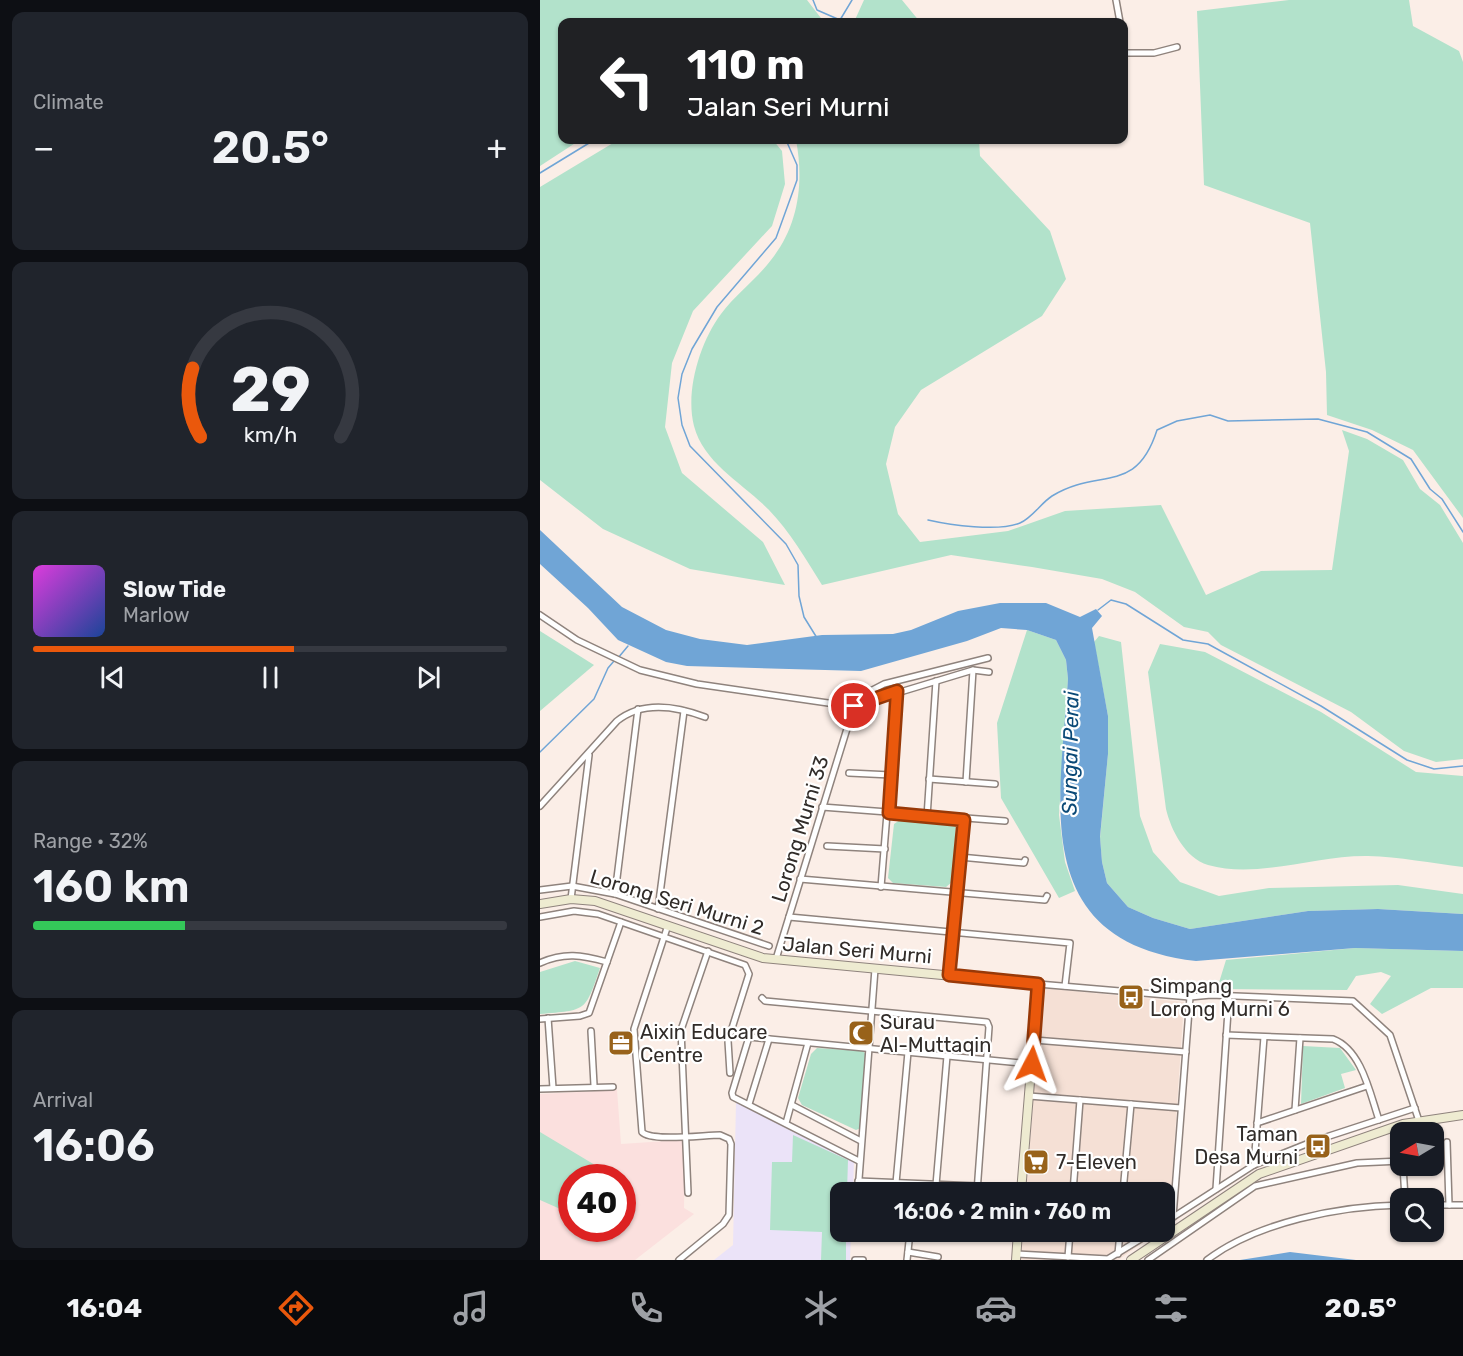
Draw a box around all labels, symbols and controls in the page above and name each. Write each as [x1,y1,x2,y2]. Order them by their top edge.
text: 110 m [687,40,805,90]
icon: left [588,42,666,120]
text: Climate [33,90,104,114]
text: Jalan Seri Murni [687,91,890,123]
text: 20.5° [212,121,329,174]
text: − [33,128,54,167]
text: + [486,128,507,167]
text: 29 [230,354,310,428]
text: km/h [243,423,297,448]
text: Slow Tide [123,576,226,603]
text: Marlow [123,603,190,627]
icon: previous [96,661,129,694]
icon: pause [254,661,287,694]
icon: next [412,661,445,694]
pin [828,680,879,731]
icon: arrive [837,689,870,722]
water label: Sungai Perai [1056,690,1084,815]
street label: Lorong Murni 33 [766,753,834,905]
text: Range · 32% [33,829,148,853]
text: 160 km [33,860,190,913]
street label: Lorong Seri Murni 2 [587,864,767,940]
street label: Jalan Seri Murni [781,932,933,968]
place label: Simpang Lorong Murni 6 [1150,974,1290,1021]
bus stop icon: Simpang Lorong Murni 6 [1116,982,1146,1012]
place label: Surau Al-Muttaqin [880,1010,991,1057]
mosque icon: Surau Al-Muttaqin [846,1018,876,1048]
place label: Aixin Educare Centre [640,1020,768,1067]
office icon: Aixin Educare Centre [606,1028,636,1058]
position arrow [1000,1032,1064,1096]
text: Arrival [33,1088,93,1112]
text: 16:06 [33,1119,155,1172]
place label: Taman Desa Murni [1194,1122,1298,1169]
north arrow [1390,1122,1444,1176]
map controls [1390,1122,1444,1242]
bus stop icon: Taman Desa Murni [1303,1131,1333,1161]
supermarket icon: 7-Eleven [1021,1147,1051,1177]
place label: 7-Eleven [1056,1150,1137,1174]
speed limit sign: 40 [558,1164,636,1242]
button: search [1390,1188,1444,1242]
text: 16:06 · 2 min · 760 m [894,1198,1111,1225]
icon: directions [275,1287,317,1329]
icon: music [450,1287,492,1329]
icon: phone [625,1287,667,1329]
icon: climate [800,1287,842,1329]
icon: car [975,1287,1017,1329]
icon: filters [1150,1287,1192,1329]
text: 16:04 [66,1292,142,1324]
text: 20.5° [1325,1292,1397,1324]

